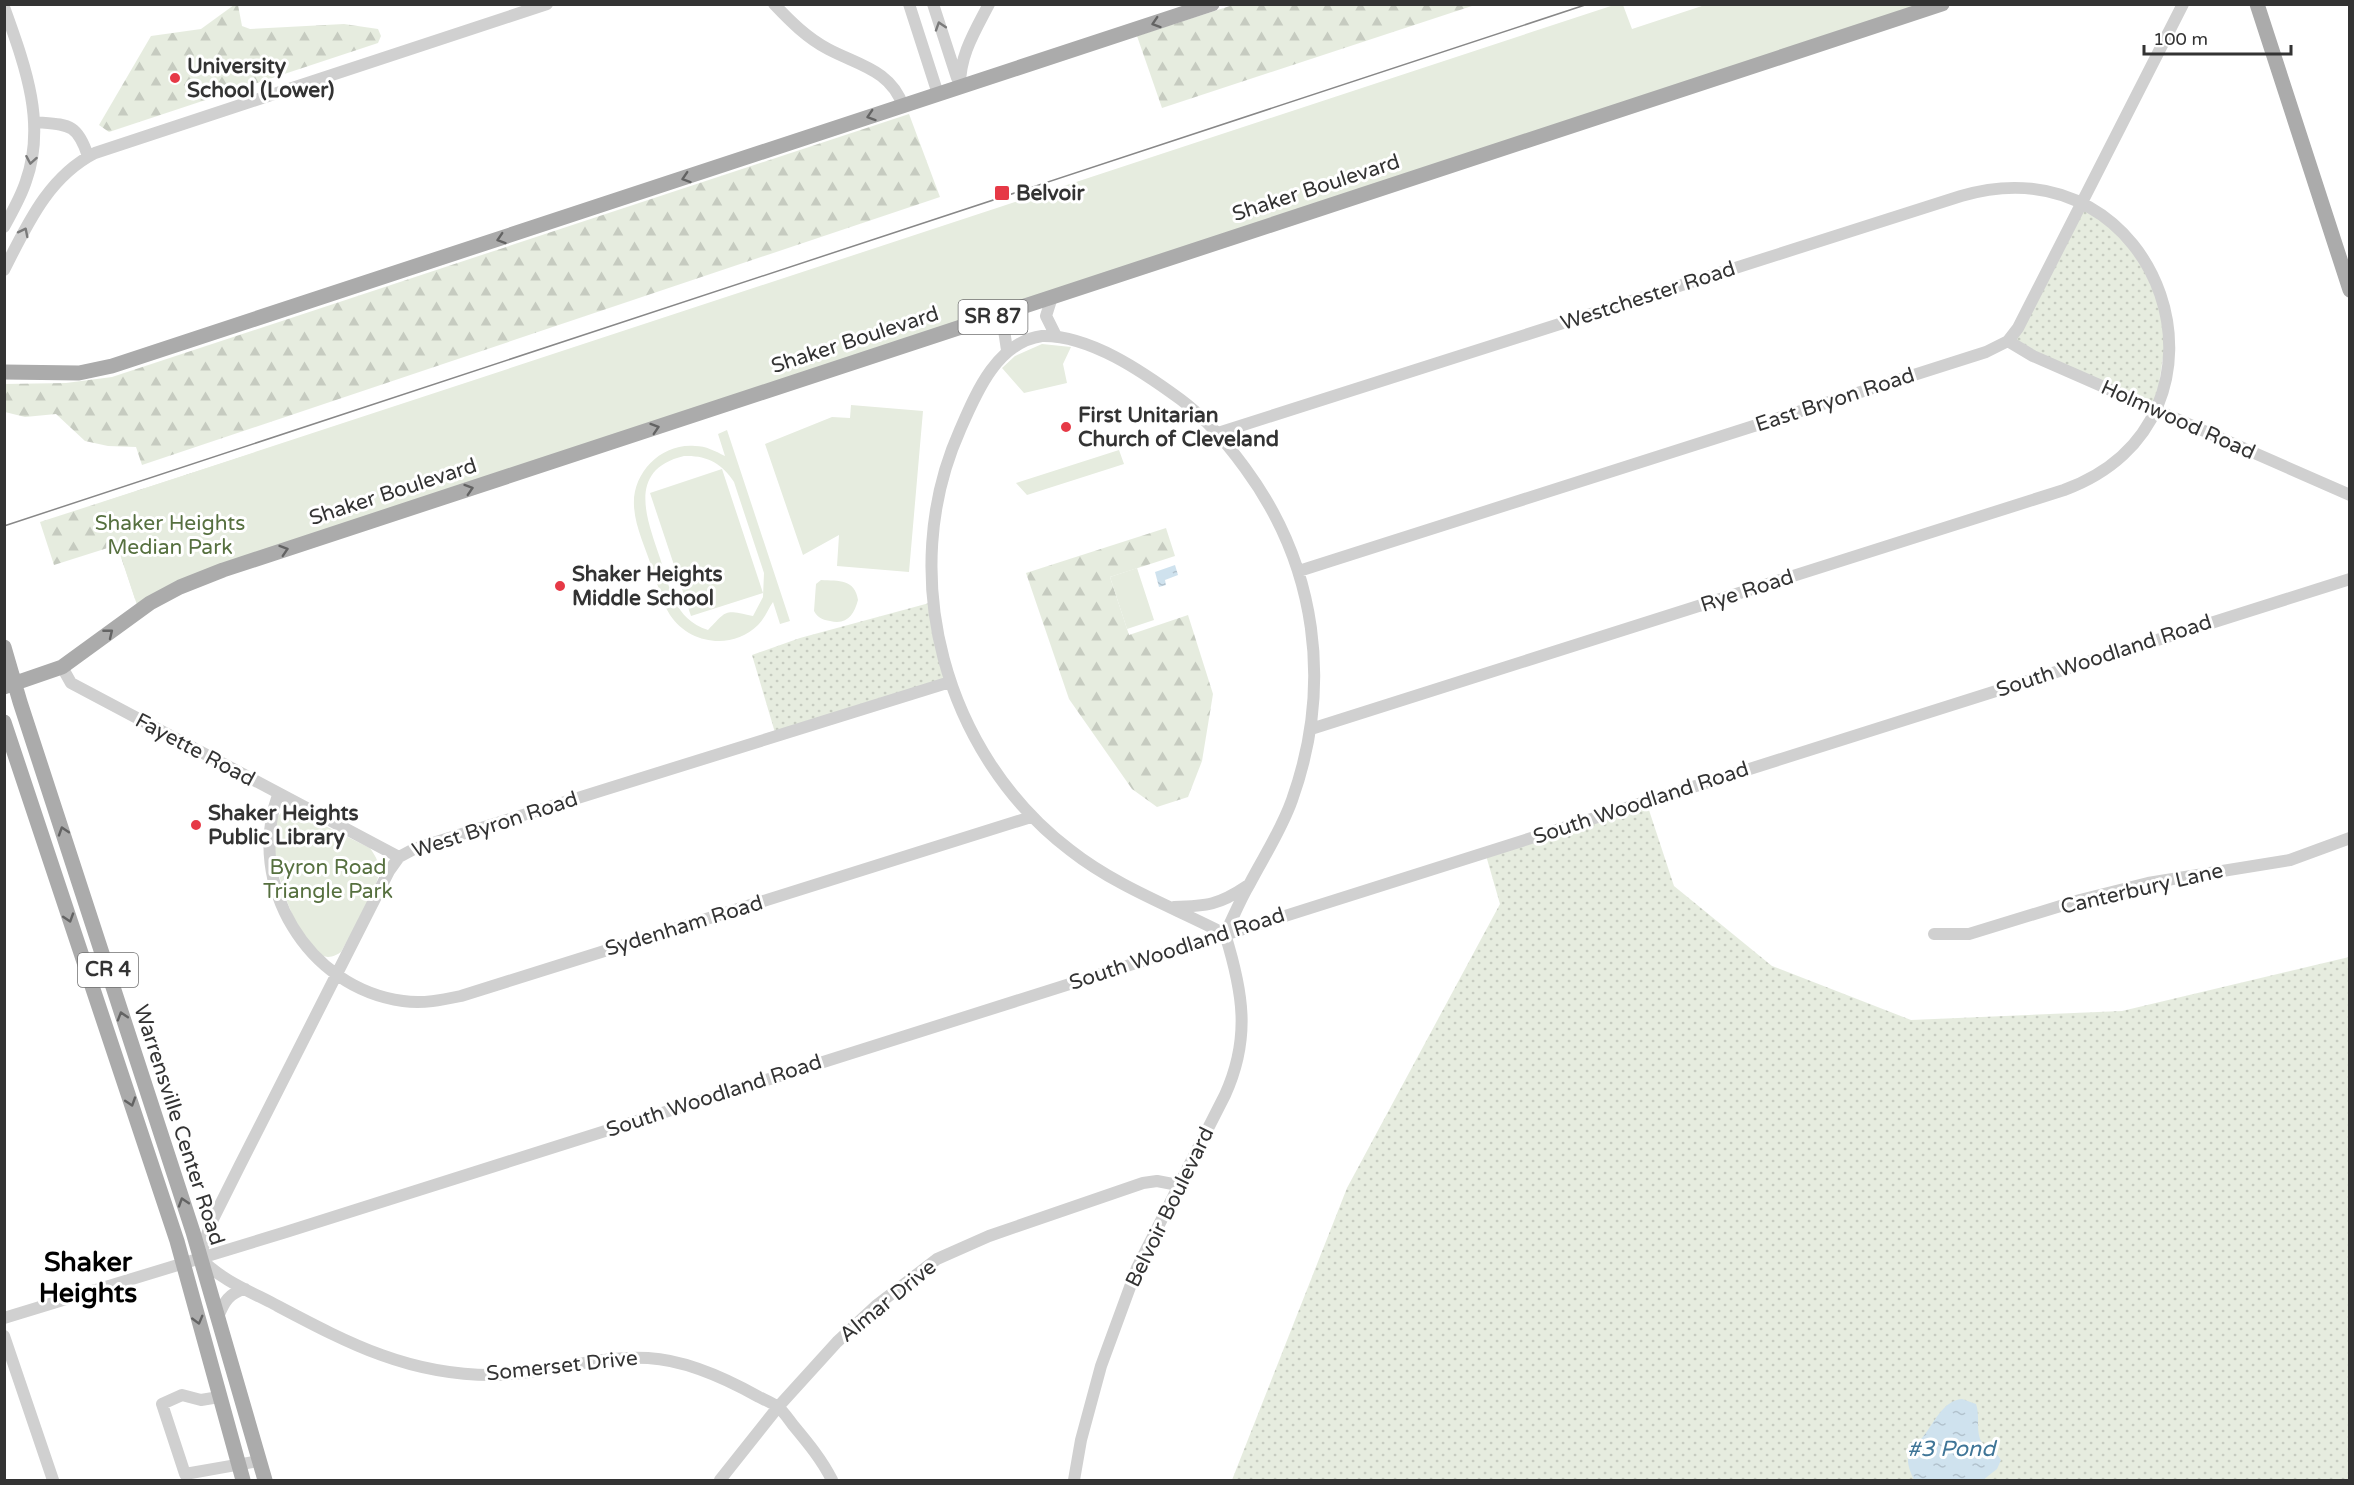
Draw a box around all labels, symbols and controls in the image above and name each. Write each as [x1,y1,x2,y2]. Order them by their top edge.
one-way arrow [1152,16,1162,28]
scale bar [2144,18,2291,56]
one-way arrow [935,21,947,32]
text: 100 m [2153,28,2208,50]
place label: University School (Lower) [187,54,334,103]
marker: University School (Lower) [168,71,182,85]
one-way arrow [866,109,877,122]
street label: Shaker Boulevard [1229,149,1403,227]
one-way arrow [25,155,38,165]
one-way arrow [681,170,692,183]
place label: Belvoir [1016,181,1086,206]
marker: Belvoir [993,184,1011,202]
one-way arrow [17,227,28,238]
one-way arrow [496,231,507,244]
street label: Westchester Road [1558,256,1738,336]
road number: SR 87 [958,300,1028,334]
street label: Shaker Boulevard [768,301,942,379]
street label: East Bryon Road [1752,362,1918,438]
street label: Holmwood Road [2097,375,2259,465]
place label: First Unitarian Church of Cleveland [1078,403,1279,452]
marker: First Unitarian Church of Cleveland [1059,420,1073,434]
one-way arrow [649,423,660,436]
street label: Shaker Boulevard [306,453,480,531]
one-way arrow [463,484,474,496]
park label: Shaker Heights Median Park [95,511,245,560]
one-way arrow [278,545,289,557]
place label: Shaker Heights Middle School [572,562,723,611]
street label: Rye Road [1697,564,1797,618]
marker: Shaker Heights Middle School [553,579,567,593]
street label: South Woodland Road [1993,609,2215,703]
one-way arrow [102,629,113,640]
street label: Fayette Road [131,708,259,792]
street label: South Woodland Road [1530,756,1752,850]
street label: West Byron Road [409,786,581,864]
place label: Shaker Heights Public Library [208,801,359,850]
marker: Shaker Heights Public Library [189,818,203,832]
one-way arrow [57,826,70,837]
park label: Byron Road Triangle Park [263,855,393,904]
street label: Canterbury Lane [2058,858,2226,920]
street label: Sydenham Road [602,890,766,962]
street label: South Woodland Road [1066,902,1288,996]
one-way arrow [62,912,74,923]
road number: CR 4 [78,953,138,987]
street label: Warrensville Center Road [128,1002,230,1248]
one-way arrow [117,1011,130,1022]
street label: South Woodland Road [603,1049,825,1143]
one-way arrow [124,1097,136,1107]
street label: Belvoir Boulevard [1120,1123,1220,1291]
one-way arrow [178,1197,190,1208]
district label: Shaker Heights [39,1246,137,1310]
street label: Almar Drive [835,1254,941,1348]
one-way arrow [191,1314,203,1324]
street label: Somerset Drive [485,1346,639,1386]
water label: #3 Pond [1907,1436,1998,1462]

